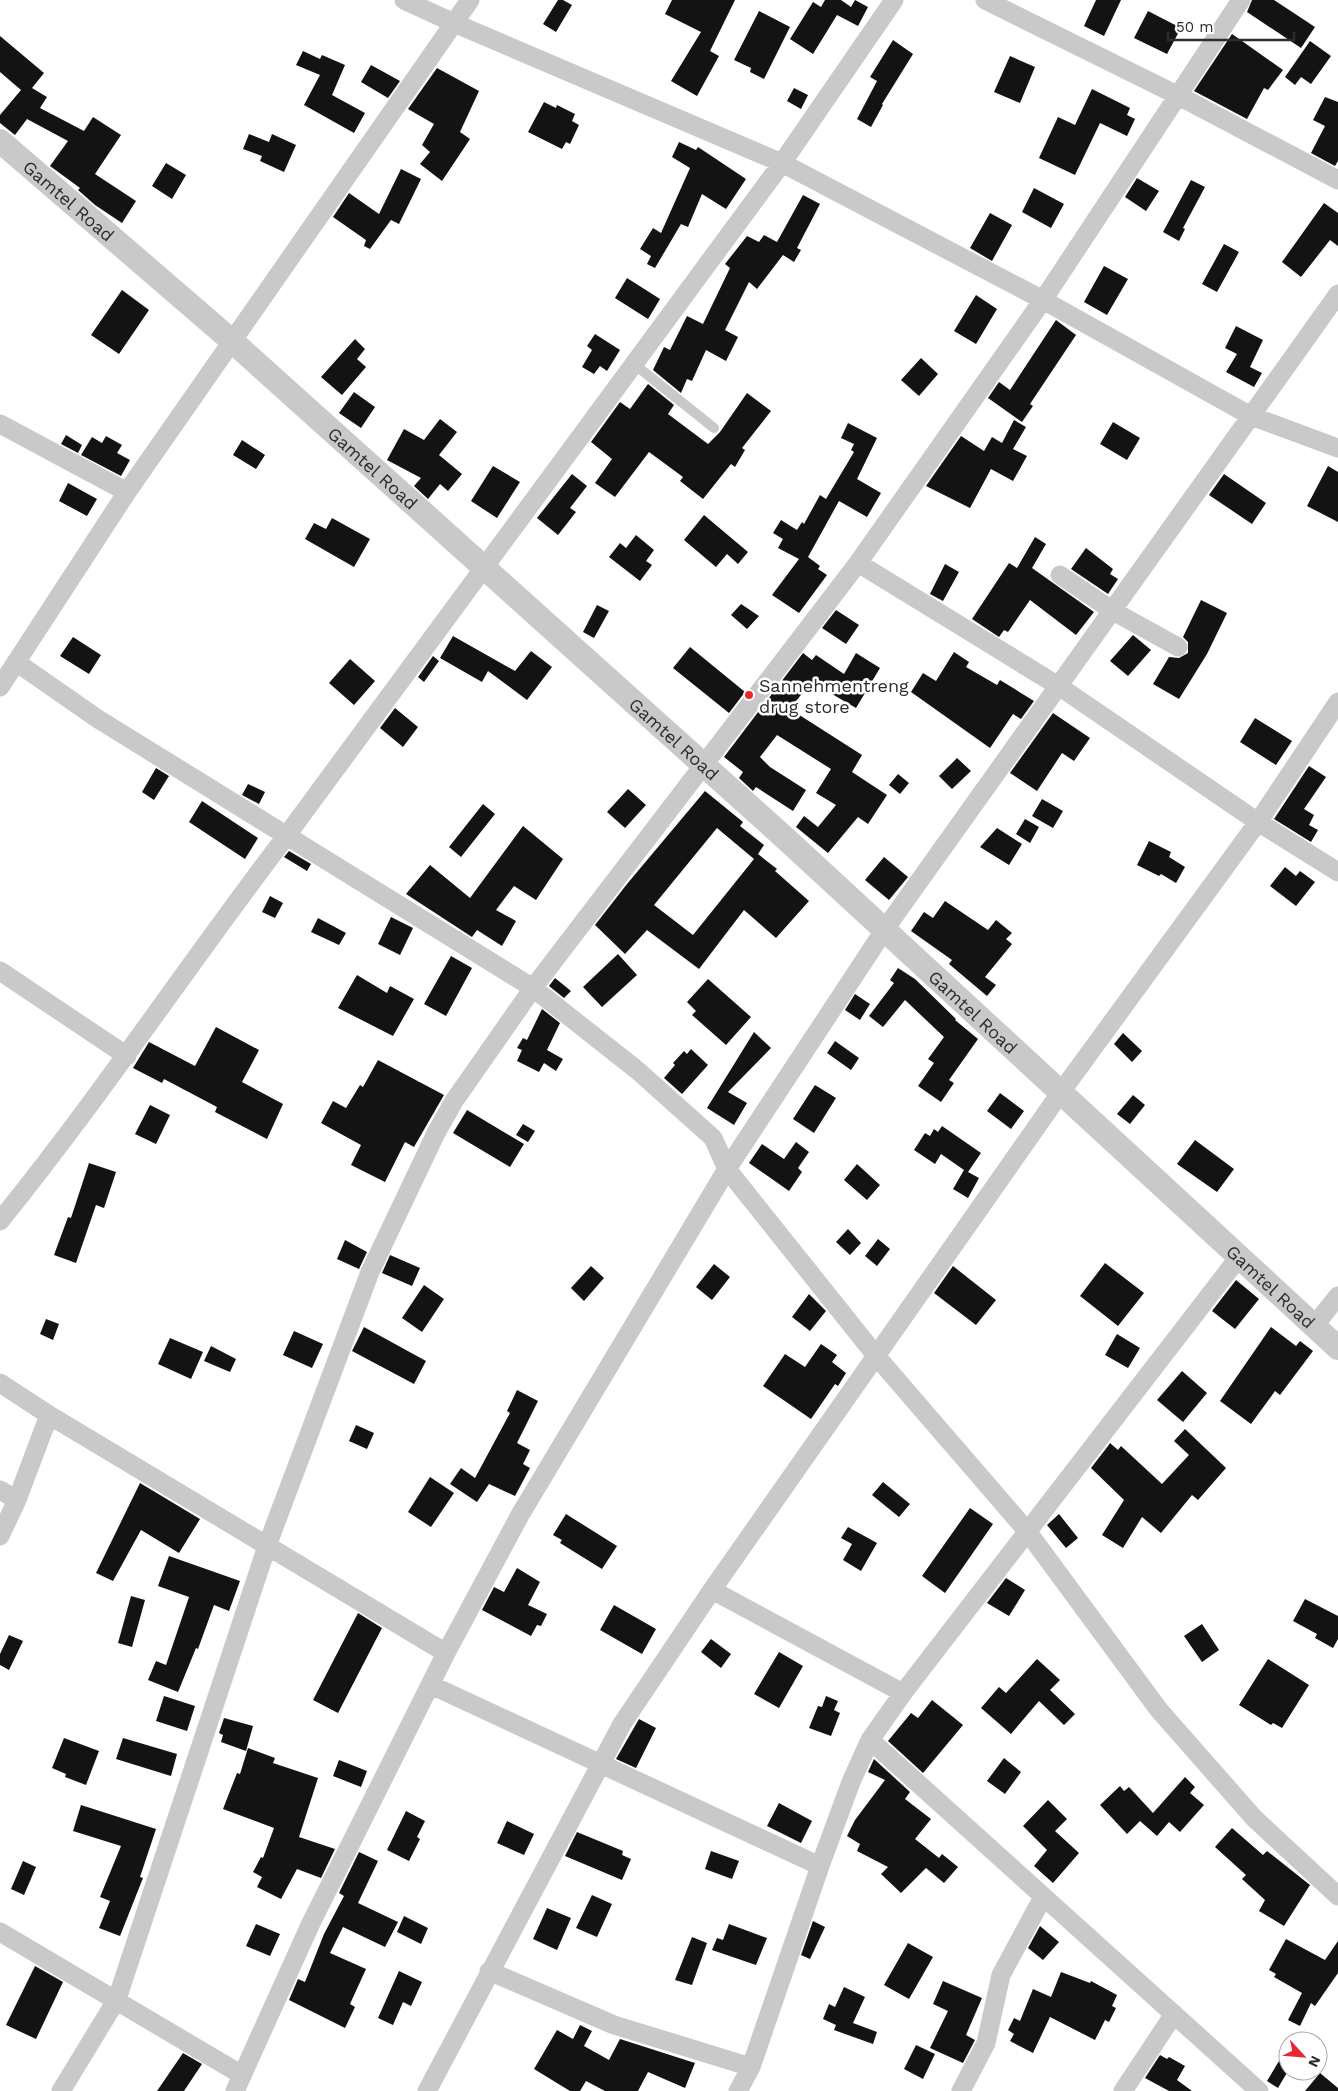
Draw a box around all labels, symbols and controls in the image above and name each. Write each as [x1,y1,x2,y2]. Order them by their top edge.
scale bar [1168,10,1294,42]
text: 50 m [1176,18,1213,36]
street label: Gamtel Road [19,155,119,245]
street label: Gamtel Road [324,422,422,513]
place label: Sannehmentreng drug store [759,675,909,717]
marker: Sannehmentreng drug store [743,689,755,701]
street label: Gamtel Road [625,693,723,784]
street label: Gamtel Road [925,966,1022,1058]
street label: Gamtel Road [1222,1240,1320,1332]
north arrow [1278,2031,1328,2081]
text: N [1305,2054,1324,2070]

